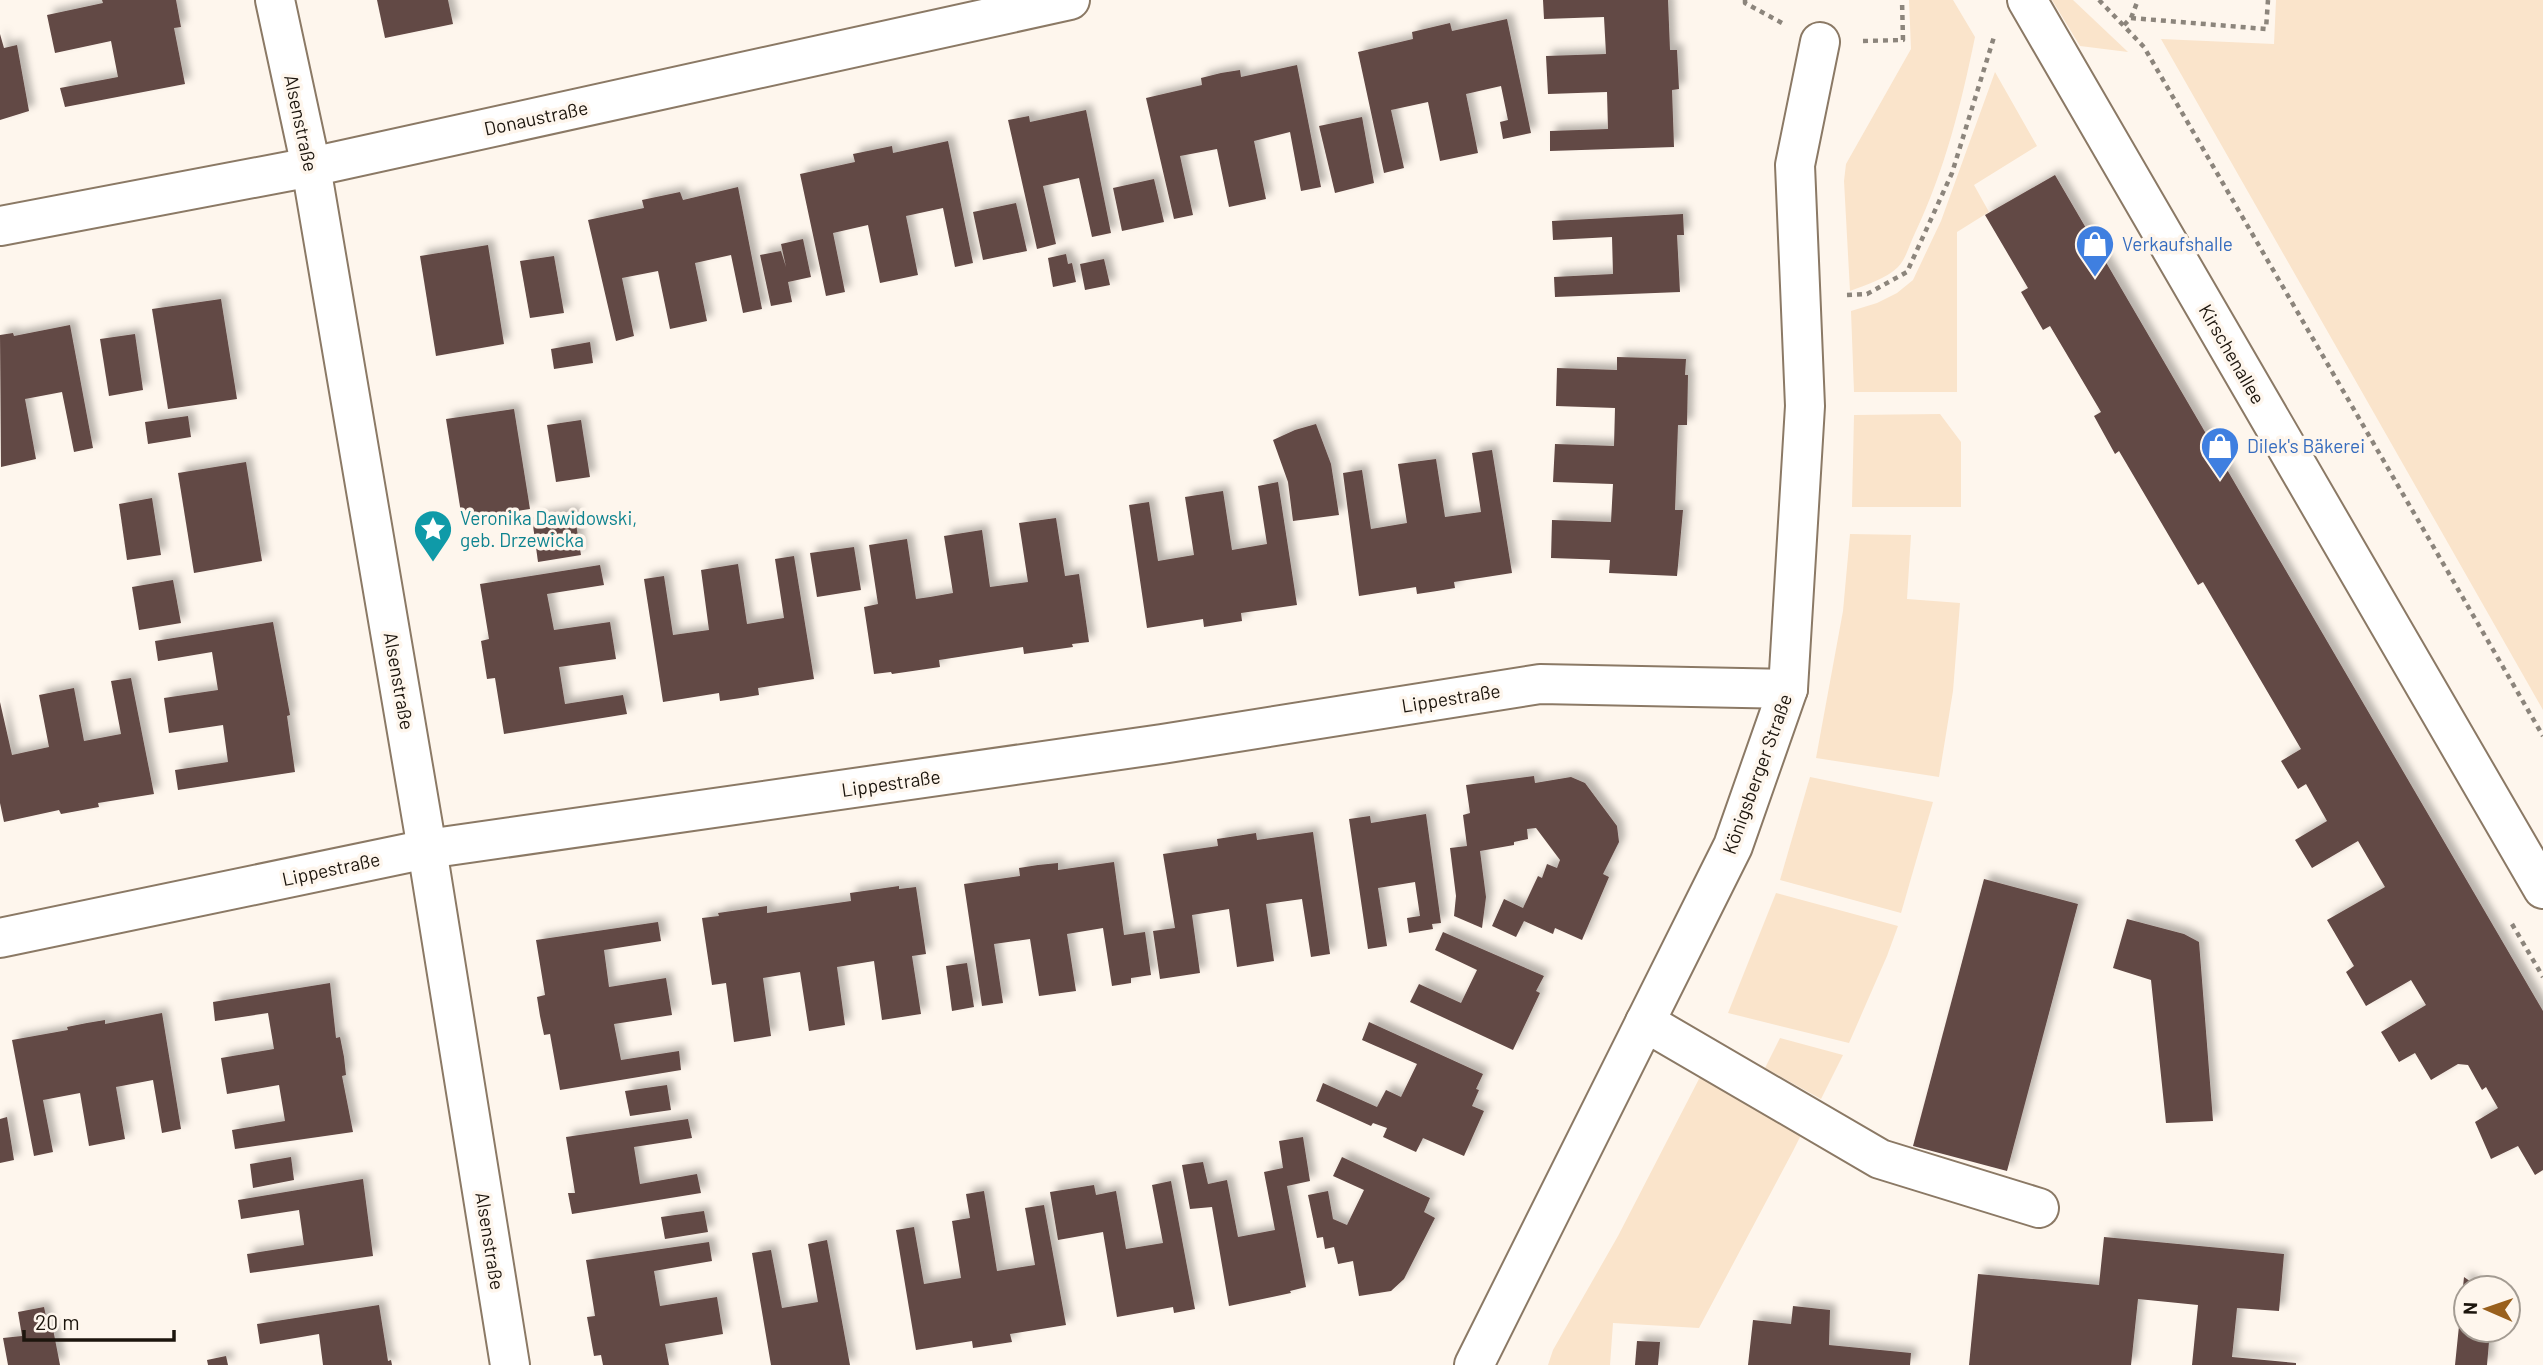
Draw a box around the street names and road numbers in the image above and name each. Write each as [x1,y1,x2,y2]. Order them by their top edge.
street label: Alsenstraße [280,72,323,174]
street label: Donaustraße [482,95,590,140]
street label: Kirschenallee [2195,300,2270,408]
street label: Alsenstraße [380,630,419,732]
street label: Lippestraße [1400,678,1502,717]
street label: Königsberger Straße [1717,690,1796,857]
street label: Lippestraße [840,764,942,801]
street label: Lippestraße [280,847,382,890]
street label: Alsenstraße [471,1190,510,1291]

